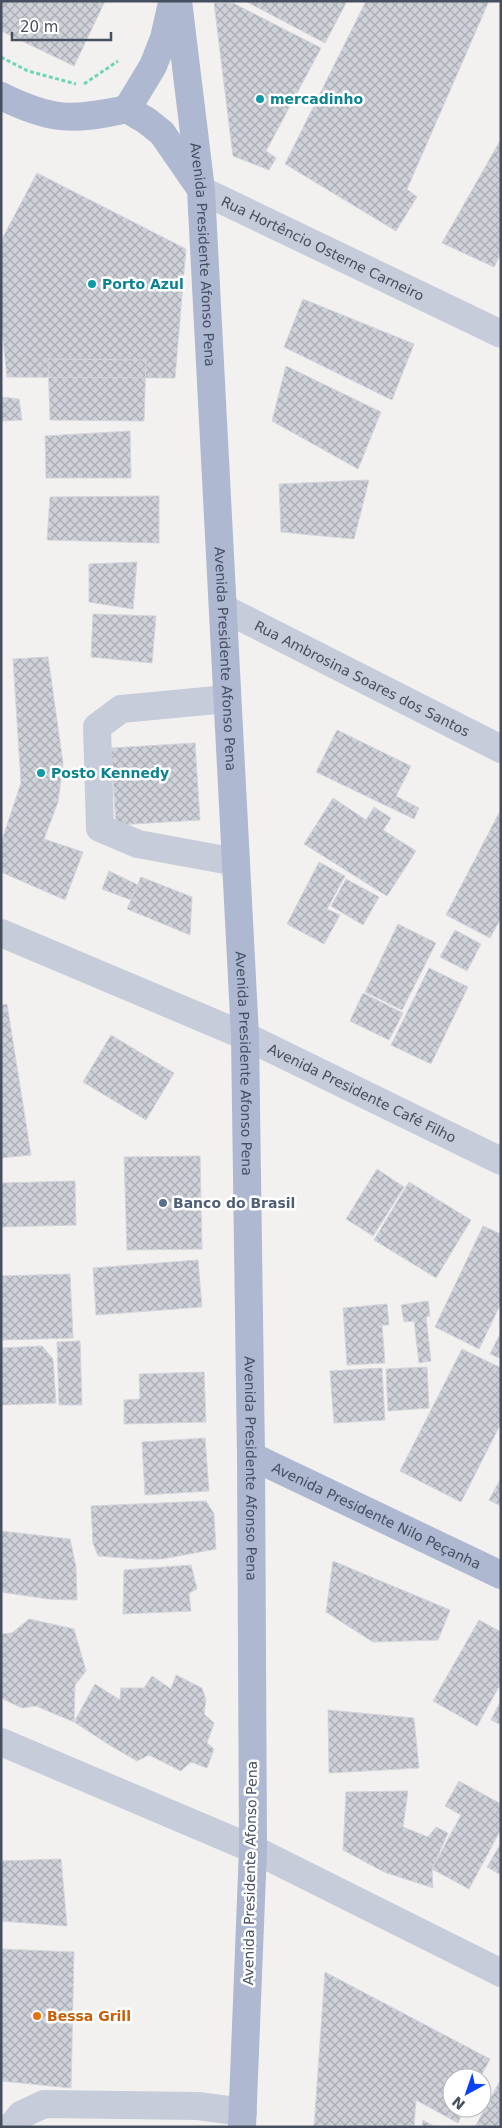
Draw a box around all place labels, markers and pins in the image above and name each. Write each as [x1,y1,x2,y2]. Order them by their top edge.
place label: mercadinho [270,91,363,107]
marker: mercadinho [254,93,266,105]
place label: Porto Azul [102,276,184,292]
marker: Porto Azul [86,278,98,290]
place label: Posto Kennedy [51,765,169,781]
marker: Posto Kennedy [35,767,47,779]
place label: Banco do Brasil [173,1195,295,1211]
marker: Banco do Brasil [157,1197,169,1209]
place label: Bessa Grill [47,2008,131,2024]
marker: Bessa Grill [31,2010,43,2022]

